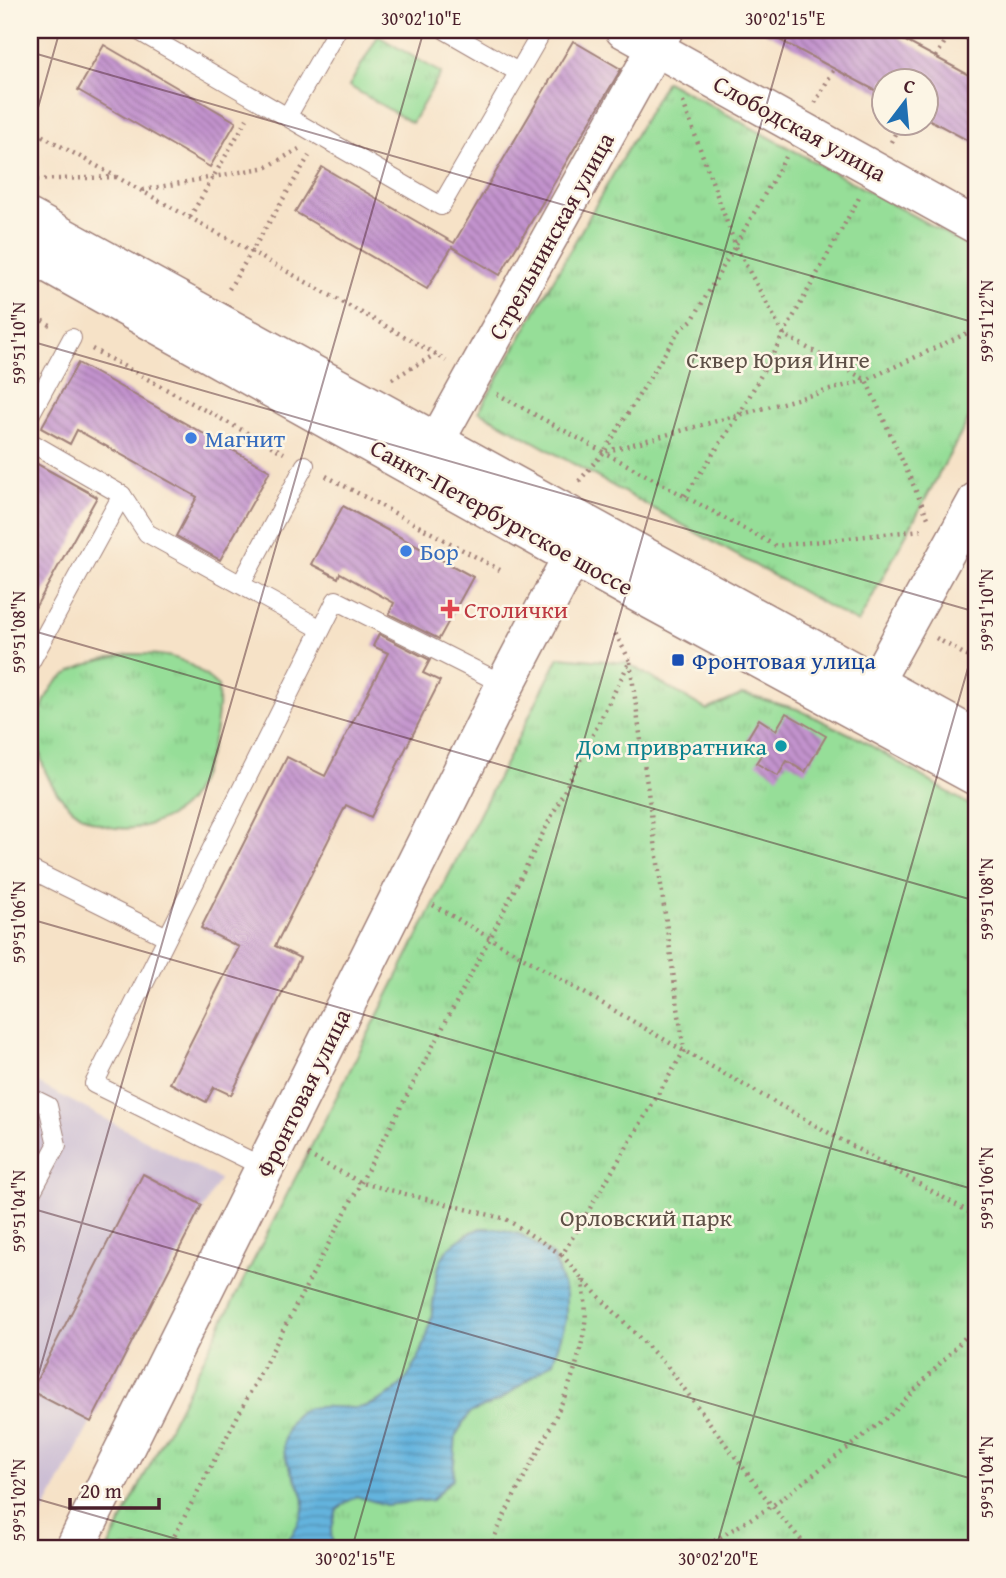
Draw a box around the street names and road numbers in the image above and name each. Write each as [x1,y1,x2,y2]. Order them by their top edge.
street label: Слободская улица [707,66,893,190]
street label: Стрельнинская улица [479,125,623,346]
street label: Санкт-Петербургское шоссе [364,430,640,604]
street label: Фронтовая улица [247,1002,359,1183]

